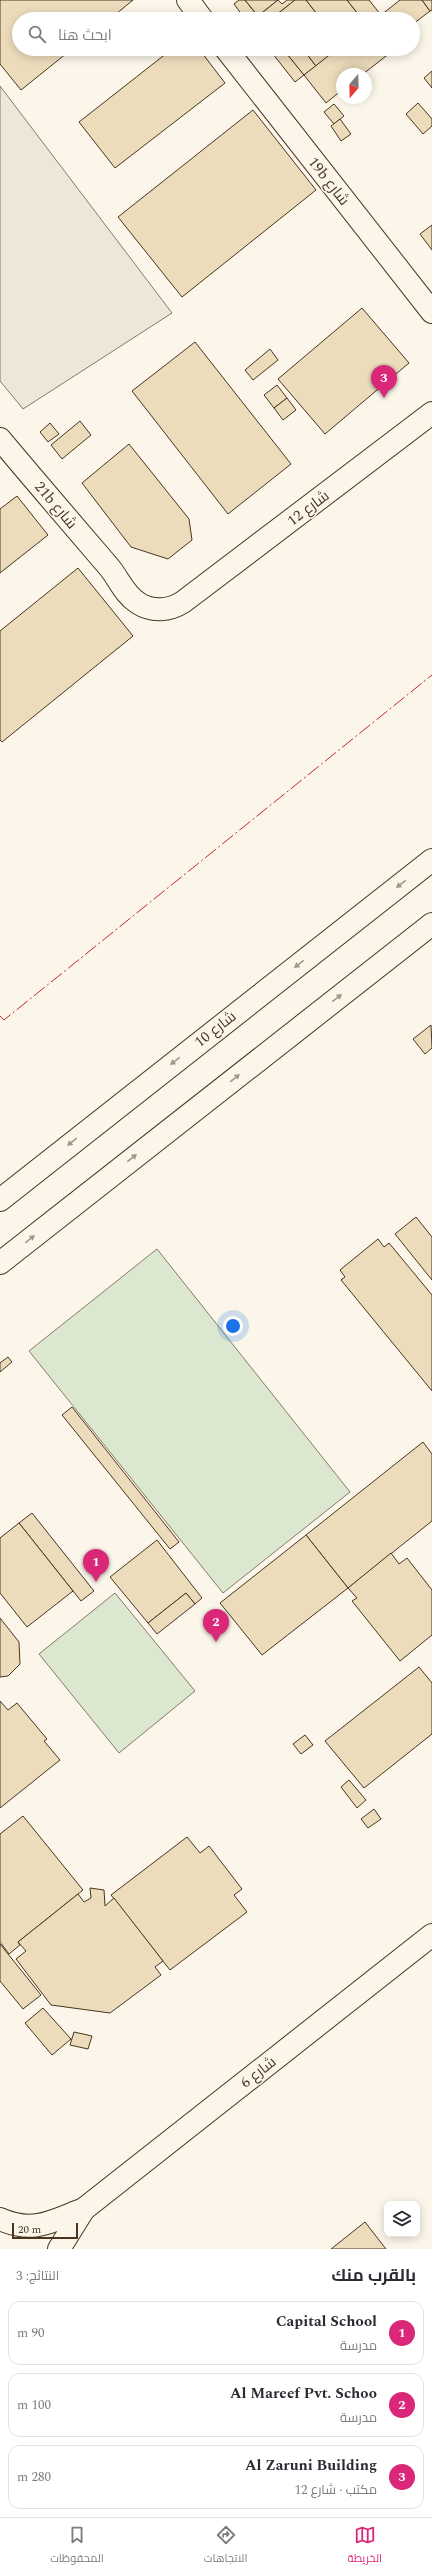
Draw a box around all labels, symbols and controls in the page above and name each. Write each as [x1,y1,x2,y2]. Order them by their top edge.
search box [12,12,420,56]
icon: search [26,23,48,45]
text: ابحث هنا [58,24,112,47]
north arrow [336,68,372,104]
street label: 19b شارع [302,152,355,211]
pin: 3 [371,365,397,398]
street label: 21b شارع [29,476,82,534]
street label: شارع 12 [282,485,334,532]
one-way arrow [396,879,407,888]
one-way arrow [293,960,304,968]
one-way arrow [332,994,343,1002]
street label: شارع 10 [189,1006,241,1053]
one-way arrow [169,1057,180,1066]
one-way arrow [229,1074,240,1083]
one-way arrow [67,1137,78,1146]
one-way arrow [127,1154,138,1162]
one-way arrow [25,1234,36,1243]
your location [223,1316,243,1336]
pin: 1 [83,1549,109,1582]
pin: 2 [203,1609,229,1642]
street label: شارع 6 [235,2051,281,2094]
map controls [384,2201,420,2237]
button: layers [384,2201,420,2237]
scale bar [12,2221,78,2240]
text: 20 m [18,2221,41,2238]
text: بالقرب منك [332,2263,416,2289]
text: النتائج: 3 [16,2266,59,2286]
text: Capital School [276,2310,377,2333]
text: 90 m [17,2323,44,2343]
text: 1 [398,2323,406,2343]
text: مدرسة [340,2336,377,2356]
text: Al Mareef Pvt. Schoo [230,2382,377,2405]
text: 100 m [17,2395,51,2415]
text: 2 [398,2395,406,2415]
text: مدرسة [340,2408,377,2428]
text: Al Zaruni Building [245,2454,377,2477]
text: 280 m [17,2467,51,2487]
text: 3 [398,2467,406,2487]
text: مكتب · شارع 12 [294,2480,377,2500]
tab: المحفوظات [50,2524,104,2568]
tab: الاتجاهات [204,2524,247,2568]
tab: الخريطة [348,2524,382,2568]

